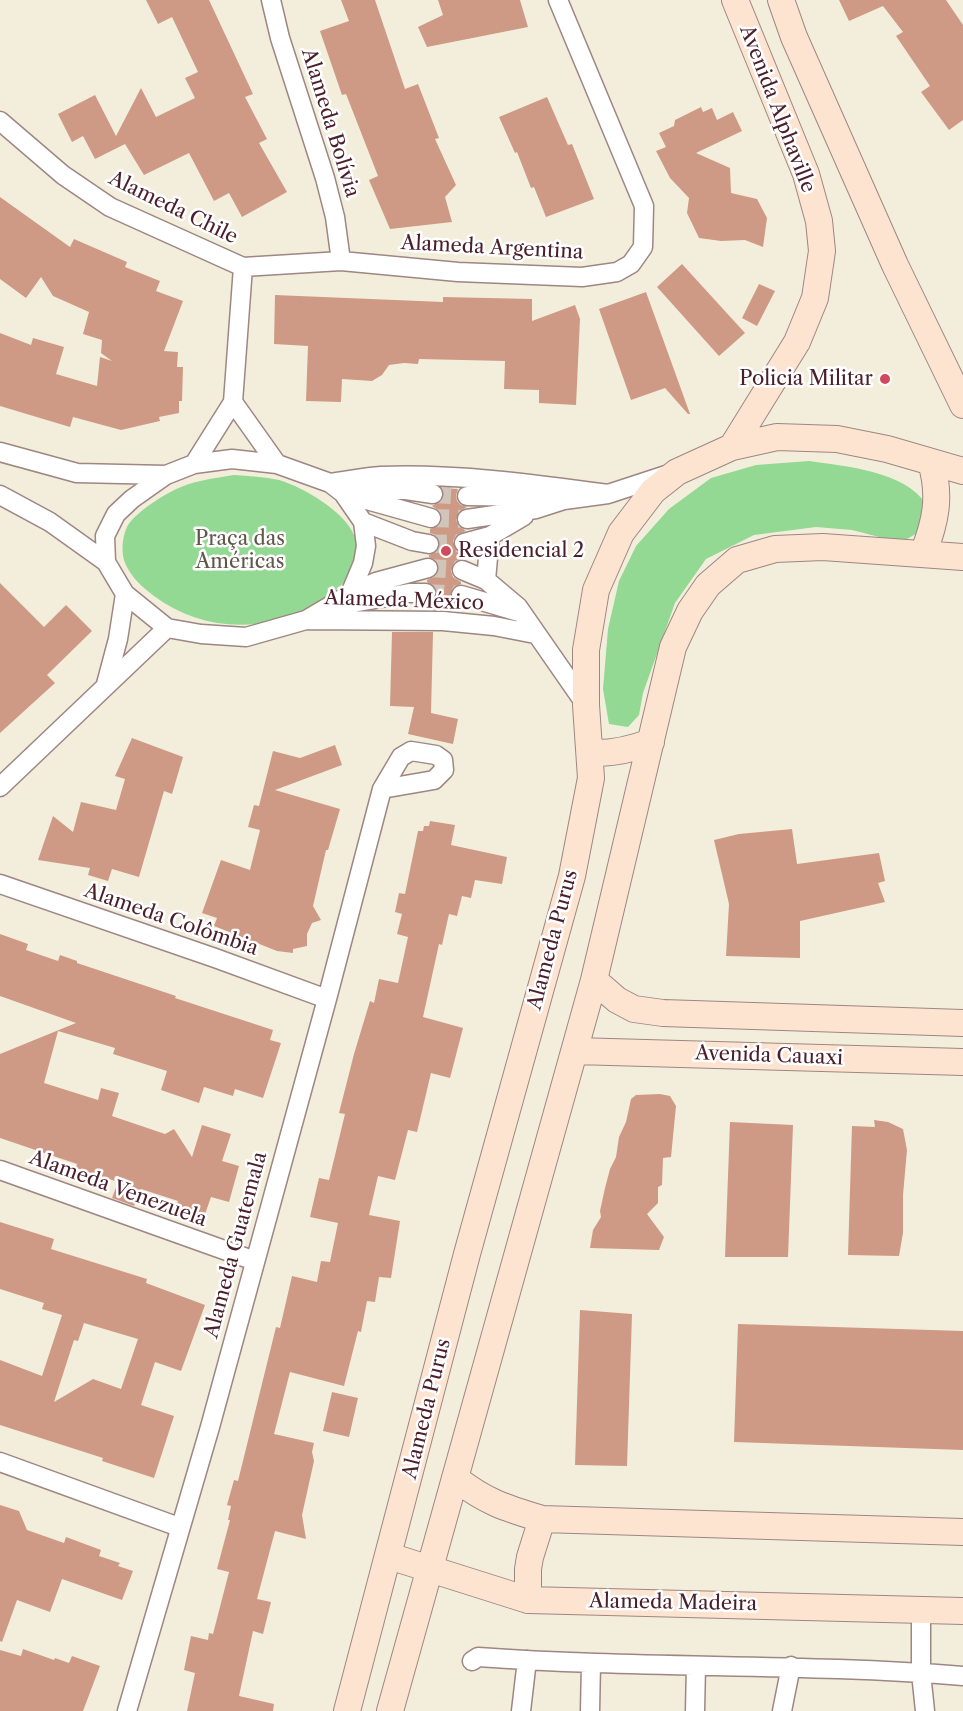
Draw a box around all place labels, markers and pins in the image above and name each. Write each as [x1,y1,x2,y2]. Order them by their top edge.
place label: Policia Militar [739,367,873,391]
marker: Policia Militar [878,372,892,386]
place label: Residencial 2 [458,539,584,563]
marker: Residencial 2 [439,544,453,558]

